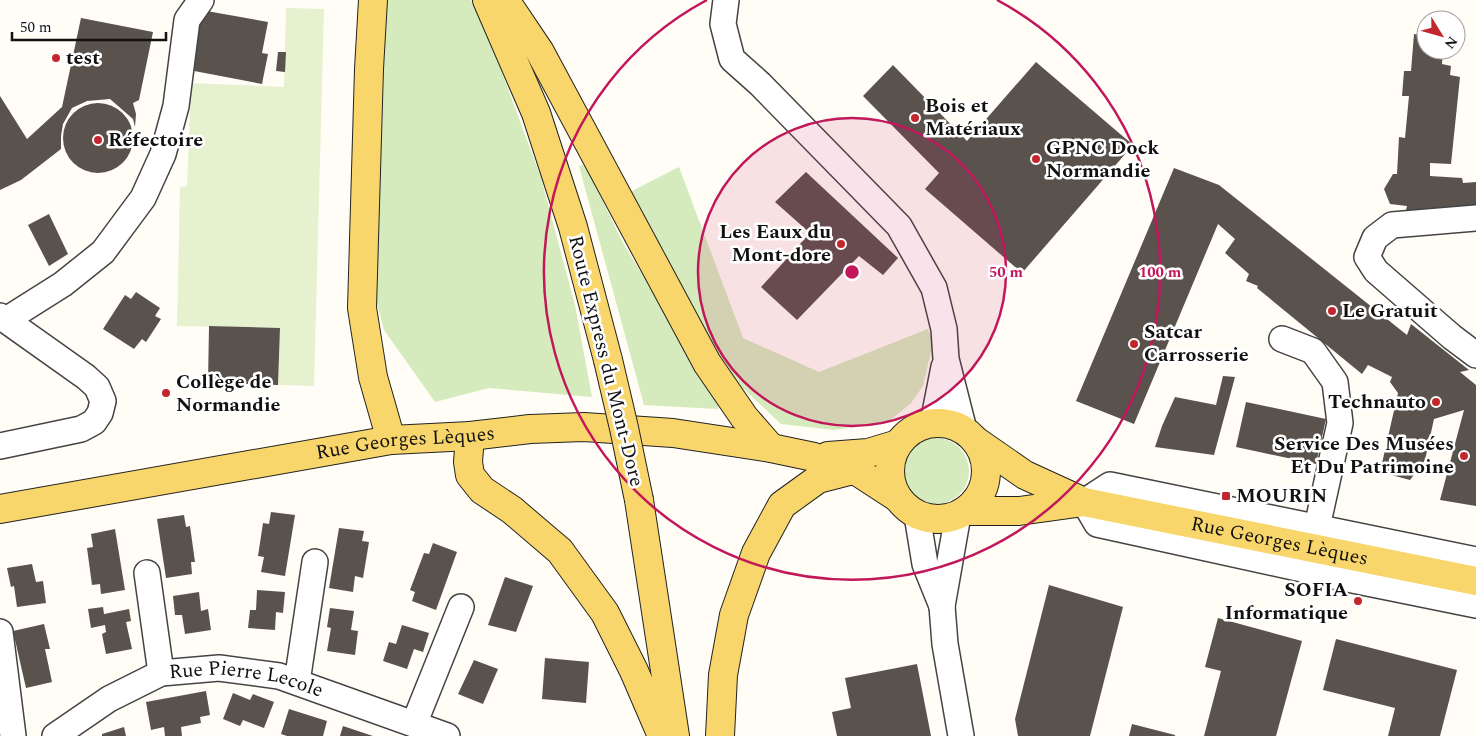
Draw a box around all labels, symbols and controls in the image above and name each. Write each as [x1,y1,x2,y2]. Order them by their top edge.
scale bar [12,10,166,42]
north arrow [1416,10,1466,60]
text: 50 m [20,16,52,39]
text: N [1439,32,1463,53]
place label: test [66,43,100,73]
marker: test [50,52,62,64]
place label: Bois et Matériaux [925,91,1021,144]
marker: Bois et Matériaux [909,112,921,124]
place label: Réfectoire [108,125,203,155]
place label: GPNC Dock Normandie [1046,133,1159,186]
marker: Réfectoire [92,134,104,146]
marker: GPNC Dock Normandie [1030,153,1042,165]
place label: Les Eaux du Mont-dore [719,217,831,270]
street label: Route Express du Mont-Dore [560,232,652,490]
marker: Les Eaux du Mont-dore [835,238,847,250]
text: 50 m [989,261,1024,284]
text: 100 m [1139,261,1182,284]
centre of rings [843,263,861,281]
place label: Le Gratuit [1342,296,1438,326]
marker: Le Gratuit [1326,305,1338,317]
place label: Satcar Carrosserie [1144,317,1249,370]
marker: Satcar Carrosserie [1128,338,1140,350]
place label: Collège de Normandie [176,367,281,420]
marker: Collège de Normandie [160,387,172,399]
place label: Technauto [1328,387,1426,417]
marker: Technauto [1430,396,1442,408]
street label: Rue Georges Lèques [313,418,496,468]
place label: Service Des Musées Et Du Patrimoine [1274,429,1454,482]
marker: Service Des Musées Et Du Patrimoine [1458,450,1470,462]
place label: MOURIN [1236,481,1327,511]
marker: MOURIN [1220,490,1232,502]
street label: Rue Georges Lèques [1188,509,1371,574]
place label: SOFIA Informatique [1225,575,1349,628]
marker: SOFIA Informatique [1352,595,1364,607]
street label: Rue Pierre Lecole [168,653,327,706]

